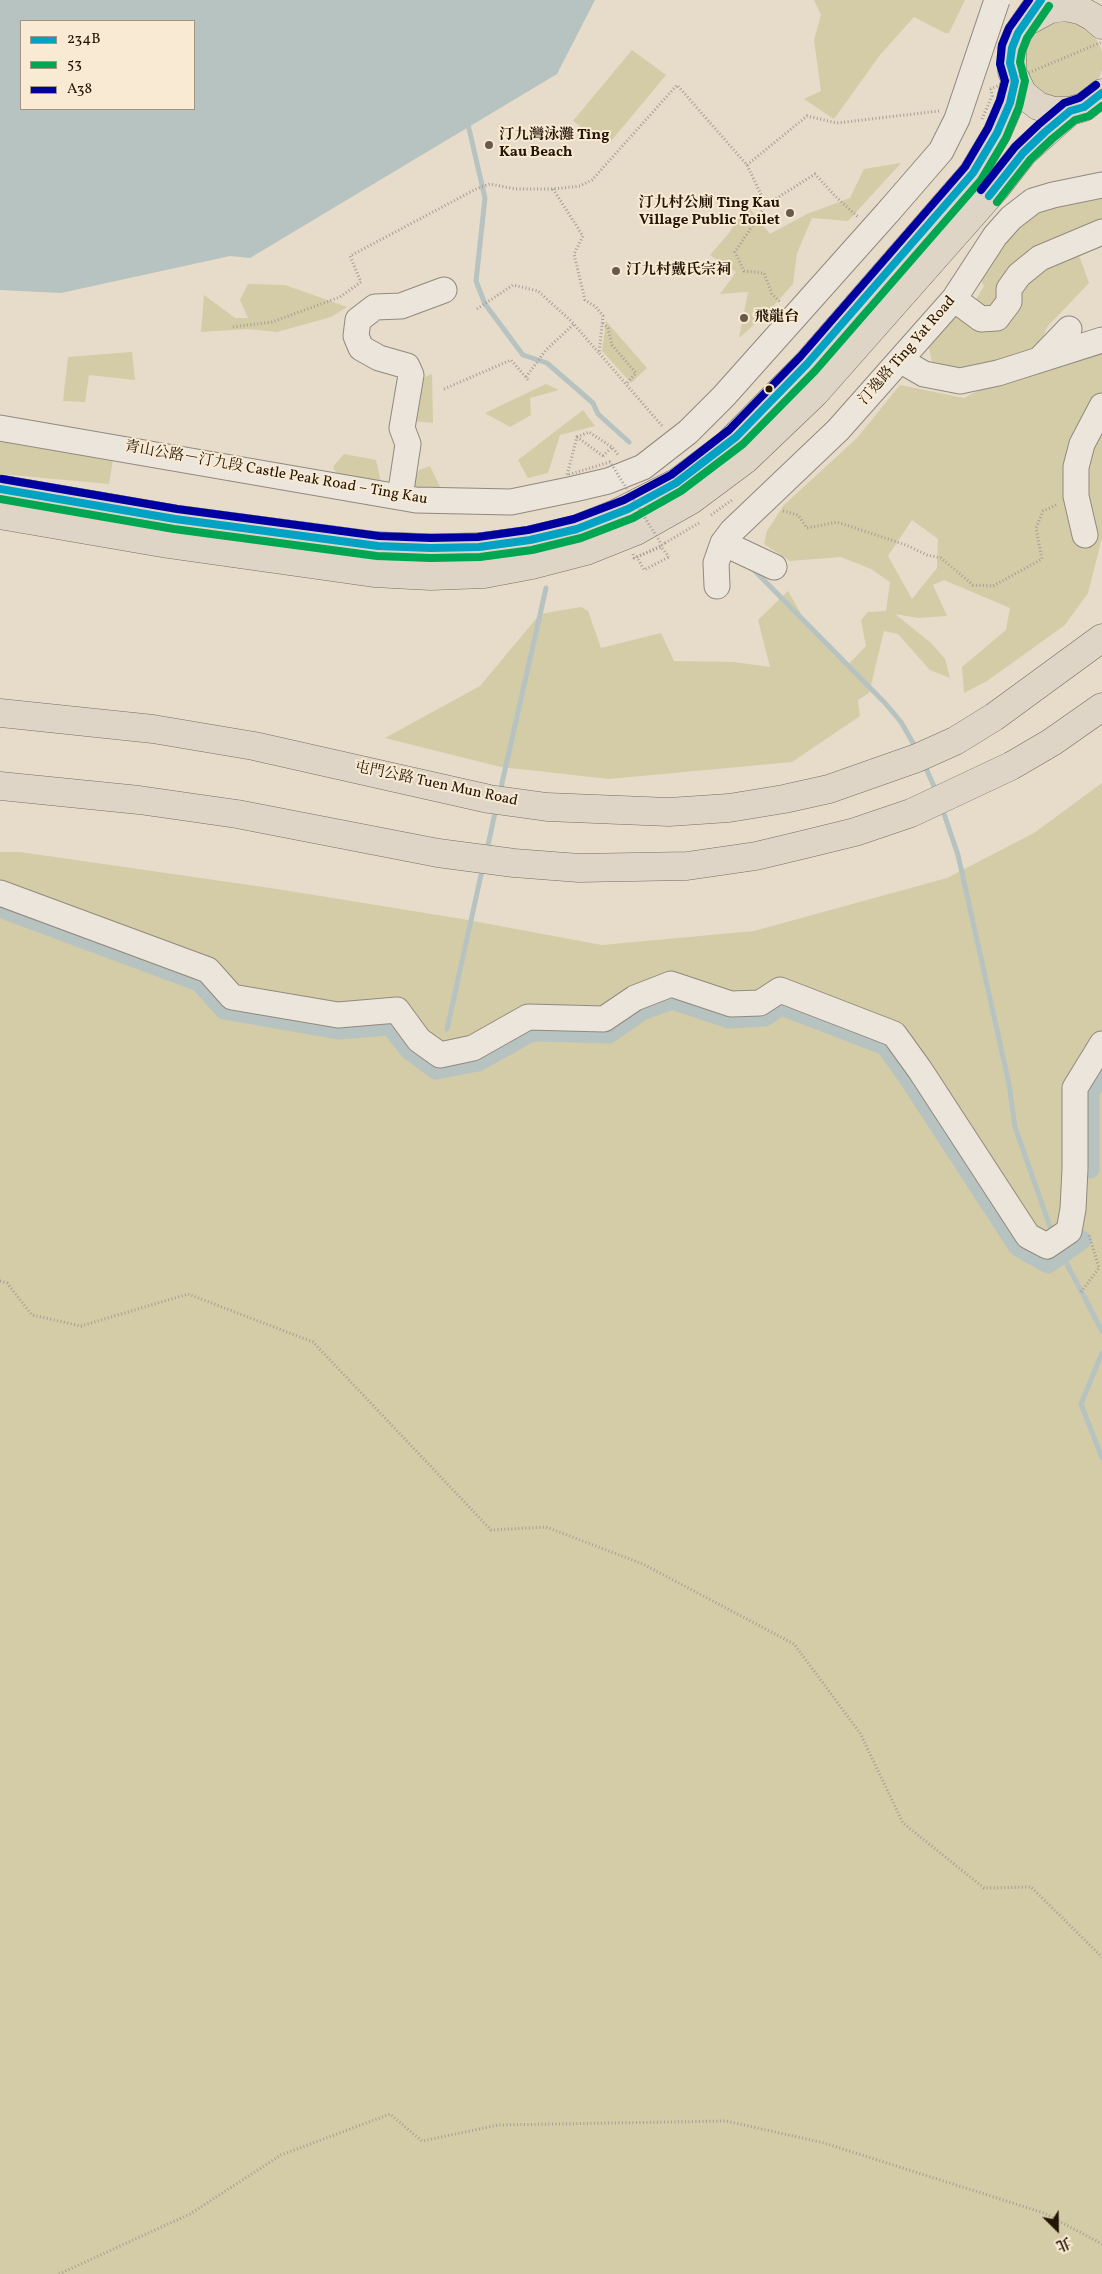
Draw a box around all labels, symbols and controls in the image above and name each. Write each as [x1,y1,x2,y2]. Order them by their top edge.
legend [20,20,195,110]
text: 234B [67,29,101,50]
text: 53 [67,54,82,75]
text: A38 [67,79,92,100]
place label: 汀九灣泳灘 Ting Kau Beach [499,127,609,162]
marker: 汀九灣泳灘 Ting Kau Beach [483,139,495,151]
place label: 汀九村公廁 Ting Kau Village Public Toilet [638,195,780,230]
marker: 汀九村公廁 Ting Kau Village Public Toilet [784,207,796,219]
place label: 汀九村戴氏宗祠 [626,262,731,280]
marker: 汀九村戴氏宗祠 [610,265,622,277]
street label: 汀逸路 Ting Yat Road [856,293,960,409]
place label: 飛龍台 [754,309,799,327]
marker: 飛龍台 [738,312,750,324]
unlabelled marker [764,384,774,394]
street label: 青山公路－汀九段 Castle Peak Road – Ting Kau [123,438,429,510]
street label: 屯門公路 Tuen Mun Road [353,759,519,811]
north arrow [1032,2204,1082,2254]
text: 北 [1053,2232,1073,2255]

